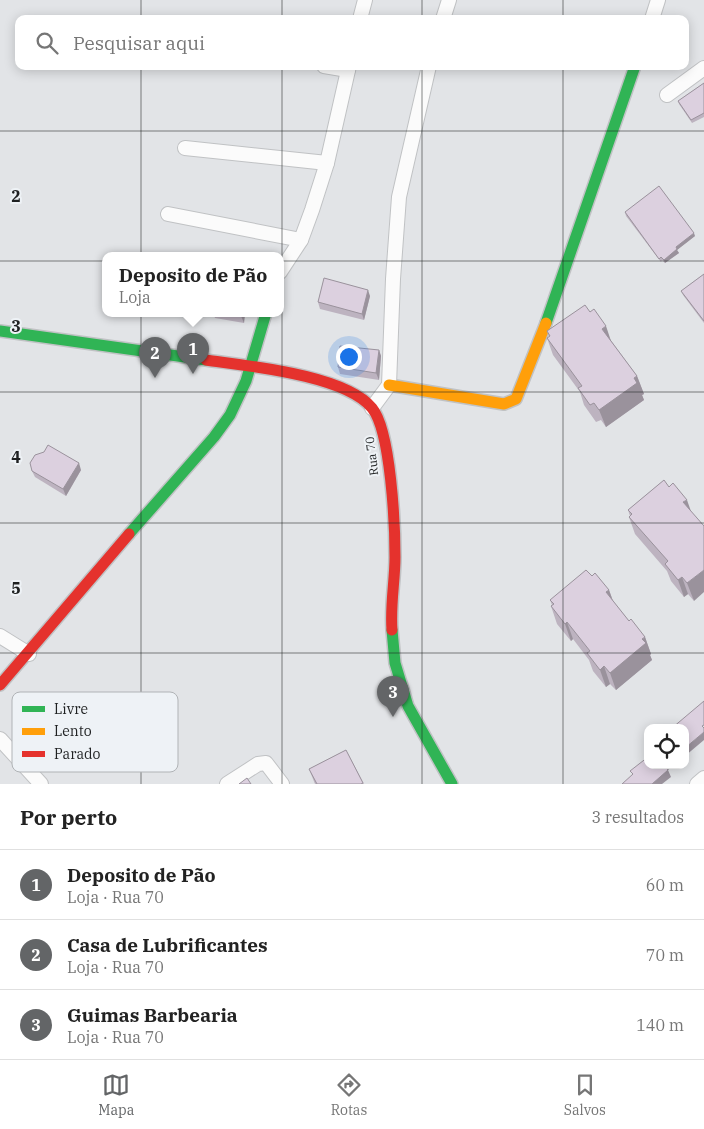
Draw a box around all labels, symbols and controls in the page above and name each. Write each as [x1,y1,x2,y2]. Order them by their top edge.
search box [15,15,689,70]
icon: search [33,29,61,57]
text: Pesquisar aqui [73,31,205,55]
text: 2 [11,186,21,206]
popup [102,252,284,317]
text: Deposito de Pão [119,263,267,287]
text: Loja [119,287,151,307]
text: 3 [11,316,21,336]
pin: 1 [177,333,209,374]
pin: 2 [139,337,171,378]
your location [336,344,362,370]
street label: Rua 70 [362,436,381,476]
text: 4 [11,447,21,467]
text: 5 [11,578,21,598]
pin: 3 [377,676,409,717]
legend [12,692,178,772]
text: Livre [54,700,88,718]
text: Lento [54,722,92,740]
map controls [644,724,689,769]
button: locate [644,724,689,769]
text: Parado [54,745,101,763]
text: Por perto [20,803,117,831]
text: 3 resultados [592,807,684,827]
text: Deposito de Pão [67,863,216,887]
text: 1 [31,875,41,895]
text: 60 m [646,875,684,895]
text: Loja · Rua 70 [67,887,164,907]
text: Casa de Lubrificantes [67,933,268,957]
text: 2 [31,945,41,965]
text: 70 m [646,945,684,965]
text: Loja · Rua 70 [67,957,164,977]
text: Guimas Barbearia [67,1003,238,1027]
text: 3 [31,1015,41,1035]
text: 140 m [636,1015,684,1035]
text: Loja · Rua 70 [67,1027,164,1047]
tab: Mapa [98,1071,134,1119]
tab: Rotas [331,1071,367,1119]
tab: Salvos [564,1071,606,1119]

